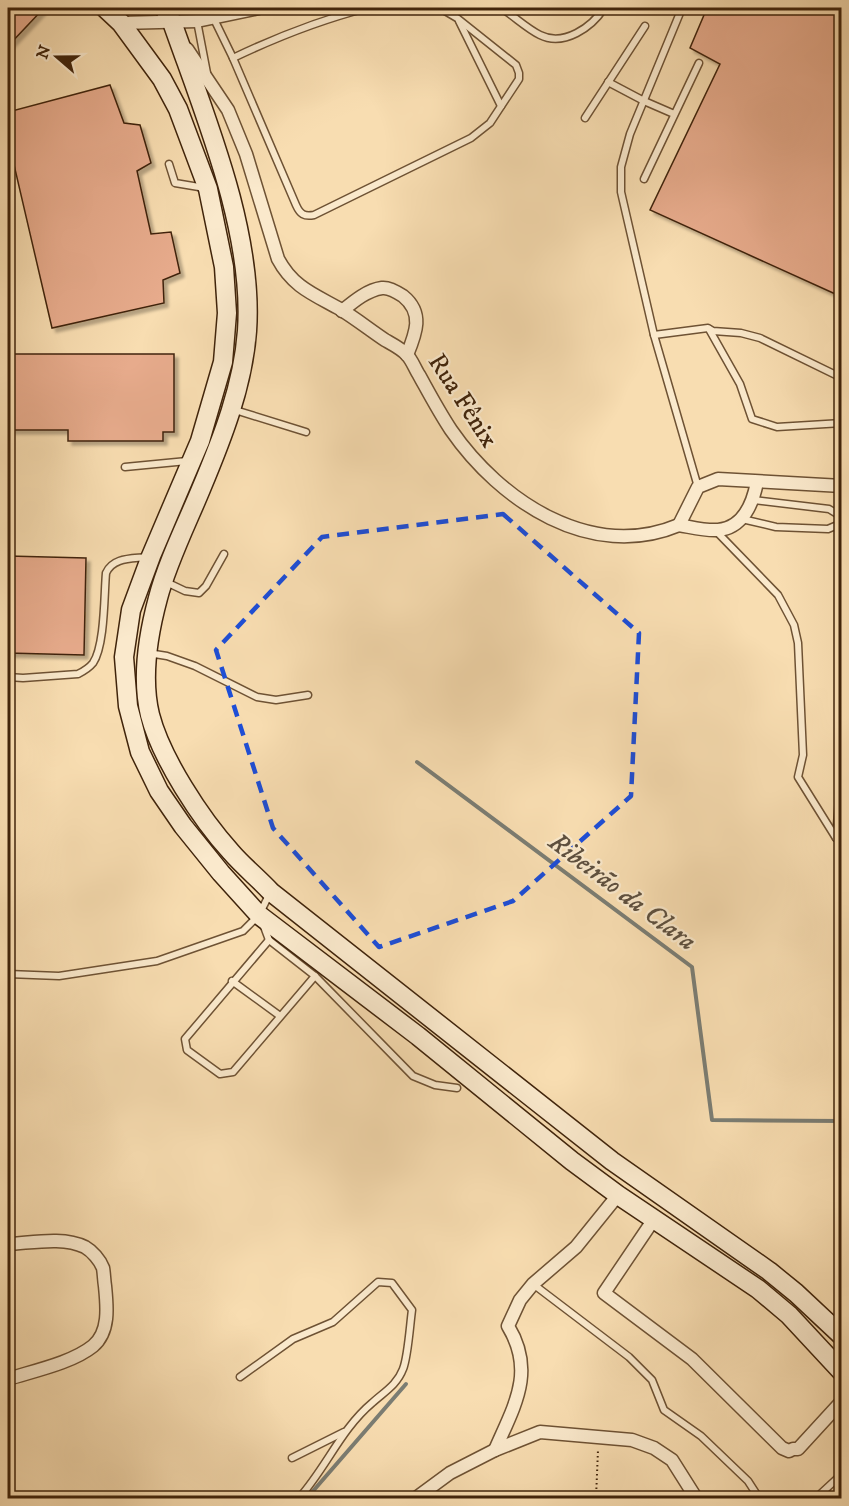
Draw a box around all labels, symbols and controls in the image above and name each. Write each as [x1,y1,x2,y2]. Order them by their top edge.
north arrow [27,27,87,87]
text: N [32,43,55,62]
street label: Rua Fênix [420,348,505,454]
water label: Ribeirão da Clara [541,825,703,958]

